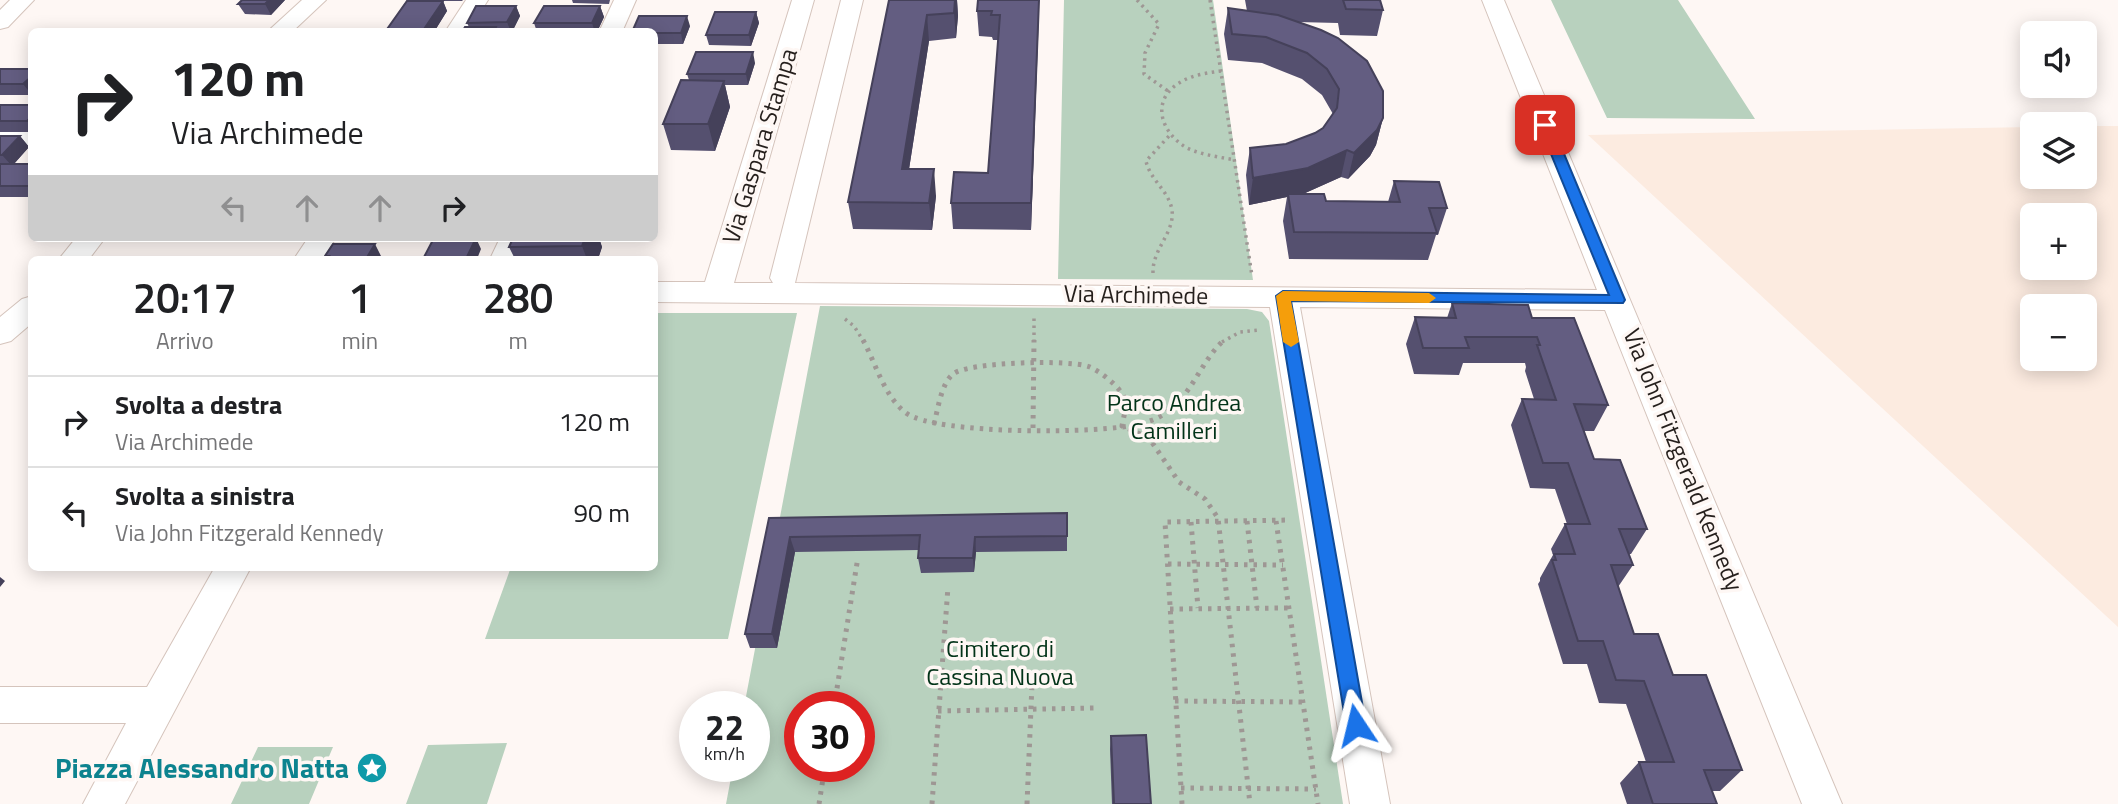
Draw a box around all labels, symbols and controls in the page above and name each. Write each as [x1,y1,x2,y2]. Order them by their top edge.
map controls [2020,21,2097,371]
button: sound [2020,21,2097,98]
text: 120 m [171,40,305,115]
street label: Via Gaspara Stampa [712,43,806,248]
icon: right [56,56,147,147]
pin [1515,95,1575,155]
icon: arrive [1526,106,1564,144]
text: Via Archimede [171,108,364,156]
button: layers [2020,112,2097,189]
icon: left [215,189,253,227]
icon: ahead [288,189,326,227]
icon: ahead [361,189,399,227]
icon: right [434,189,472,227]
button: + [2020,203,2097,280]
text: 20:17 [133,265,237,329]
text: 1 [348,265,372,329]
text: 280 [483,265,553,329]
street label: Via Archimede [1063,275,1209,313]
button: − [2020,294,2097,371]
text: Arrivo [156,323,214,358]
text: min [341,323,378,358]
text: m [508,323,528,358]
street label: Via John Fitzgerald Kennedy [1615,323,1753,597]
park label: Parco Andrea Camilleri [1107,384,1241,448]
text: Svolta a destra [115,385,282,424]
text: 120 m [559,402,630,441]
icon: right [56,403,94,441]
text: Via Archimede [115,424,253,459]
text: Svolta a sinistra [115,476,295,515]
text: 90 m [573,493,630,532]
icon: left [56,494,94,532]
text: Via John Fitzgerald Kennedy [115,515,384,550]
park label: Cimitero di Cassina Nuova [926,630,1074,694]
position arrow [1319,688,1393,762]
speed limit sign: 30 [784,691,875,782]
text: 22 [705,700,744,754]
text: km/h [704,740,745,767]
place label: Piazza Alessandro Natta [55,746,349,789]
place icon: Piazza Alessandro Natta [355,751,389,785]

